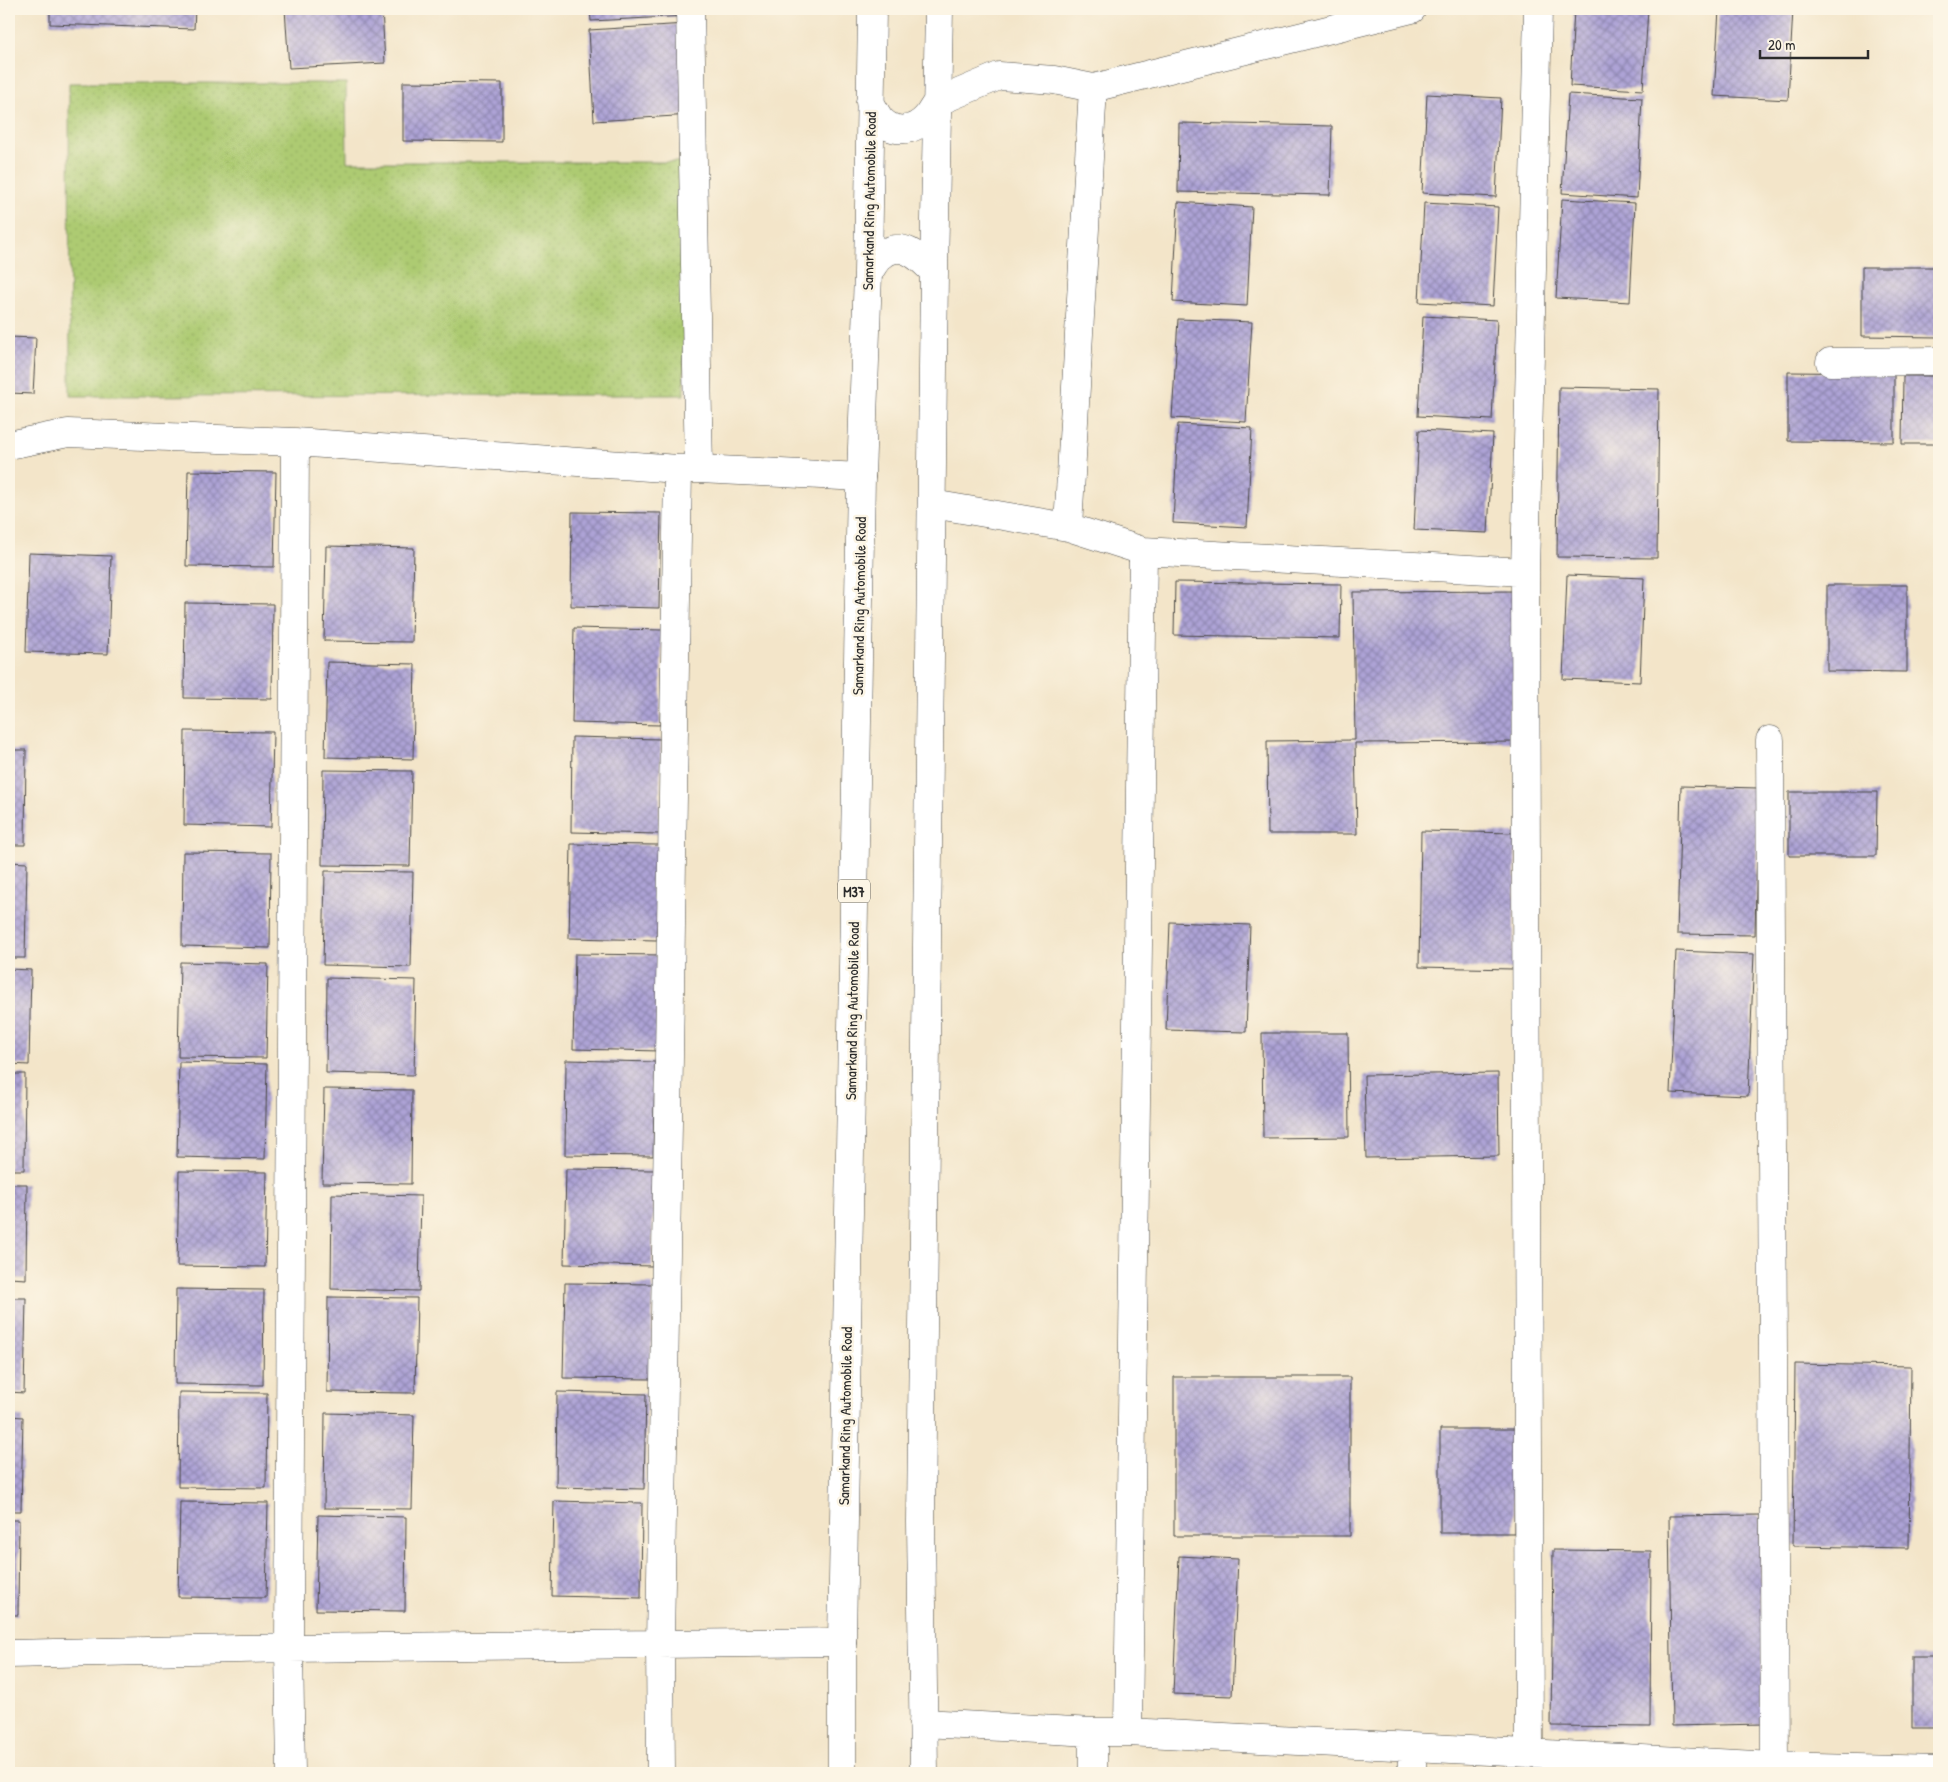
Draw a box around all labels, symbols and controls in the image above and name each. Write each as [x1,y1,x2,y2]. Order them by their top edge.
scale bar [1760,28,1868,60]
text: 20 m [1768,34,1795,55]
street label: Samarkand Ring Automobile Road [857,112,881,290]
street label: Samarkand Ring Automobile Road [847,517,871,695]
road number: M37 [838,879,870,902]
street label: Samarkand Ring Automobile Road [840,922,864,1100]
street label: Samarkand Ring Automobile Road [833,1327,857,1505]

